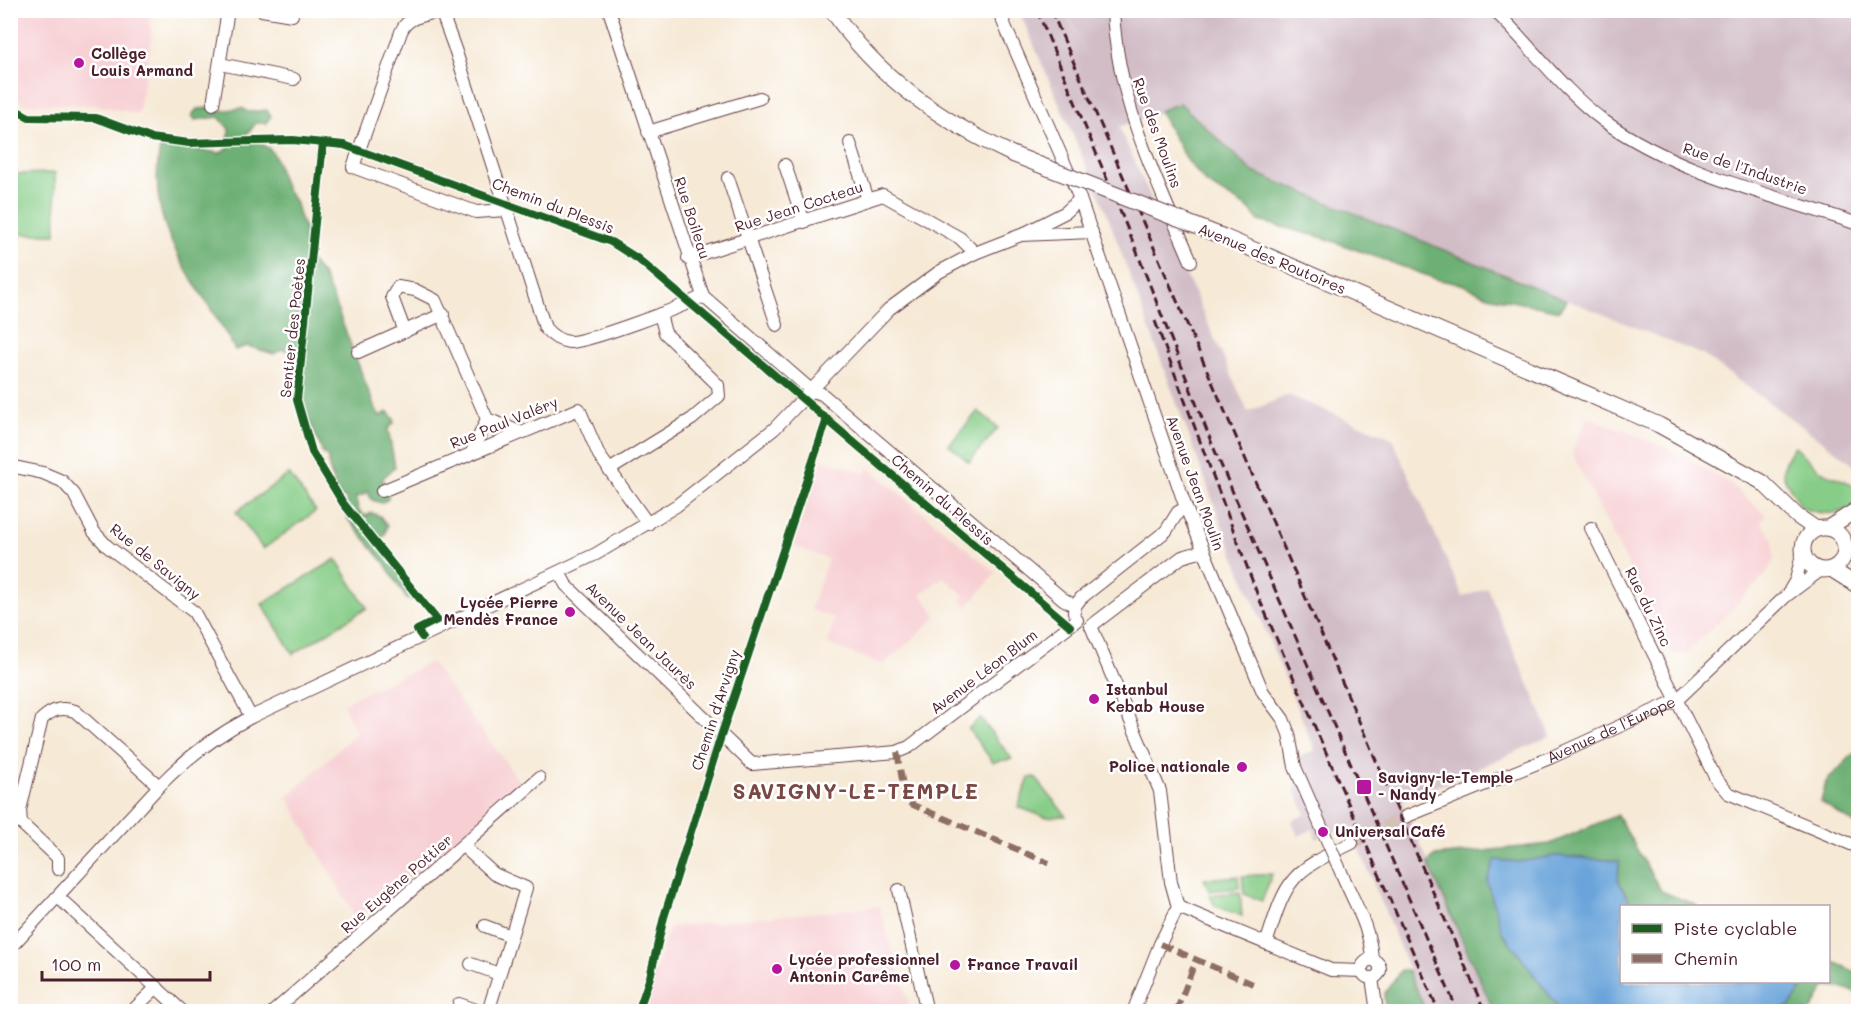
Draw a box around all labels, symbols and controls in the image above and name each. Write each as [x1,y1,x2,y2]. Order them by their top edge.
place label: Collège Louis Armand [91,43,193,80]
marker: Collège Louis Armand [72,56,86,70]
street label: Rue des Moulins [1129,75,1187,190]
street label: Rue de l'Industrie [1680,137,1810,199]
street label: Chemin du Plessis [489,173,617,238]
street label: Rue Boileau [670,174,716,261]
street label: Rue Jean Cocteau [732,176,865,236]
street label: Avenue des Routoires [1196,218,1349,298]
street label: Sentier des Poètes [275,257,309,399]
street label: Rue Paul Valéry [447,391,561,453]
street label: Avenue Jean Moulin [1162,412,1230,553]
street label: Chemin du Plessis [887,449,998,549]
street label: Rue de Savigny [106,519,205,604]
street label: Rue du Zinc [1621,563,1677,650]
street label: Avenue Jean Jaurès [582,577,701,693]
place label: Lycée Pierre Mendès France [443,592,558,629]
marker: Lycée Pierre Mendès France [563,605,577,619]
street label: Avenue Léon Blum [926,624,1041,718]
street label: Chemin d'Arvigny [686,646,744,773]
place label: Istanbul Kebab House [1106,679,1205,716]
street label: Avenue de l'Europe [1543,691,1678,767]
marker: Istanbul Kebab House [1087,692,1101,706]
place label: Police nationale [1109,756,1230,776]
marker: Police nationale [1235,760,1249,774]
place label: Savigny-le-Temple - Nandy [1378,767,1513,804]
district label: SAVIGNY-LE-TEMPLE [733,777,979,804]
marker: Savigny-le-Temple - Nandy [1355,778,1373,796]
place label: Universal Café [1335,821,1446,841]
marker: Universal Café [1316,825,1330,839]
street label: Rue Eugène Pottier [336,829,456,937]
legend [1620,905,1830,983]
text: Piste cyclable [1674,916,1798,940]
scale bar [42,944,210,982]
text: Chemin [1674,946,1738,970]
place label: Lycée professionnel Antonin Carême [789,949,939,986]
text: 100 m [51,952,101,976]
place label: France Travail [967,954,1078,974]
marker: France Travail [948,958,962,972]
marker: Lycée professionnel Antonin Carême [770,962,784,976]

